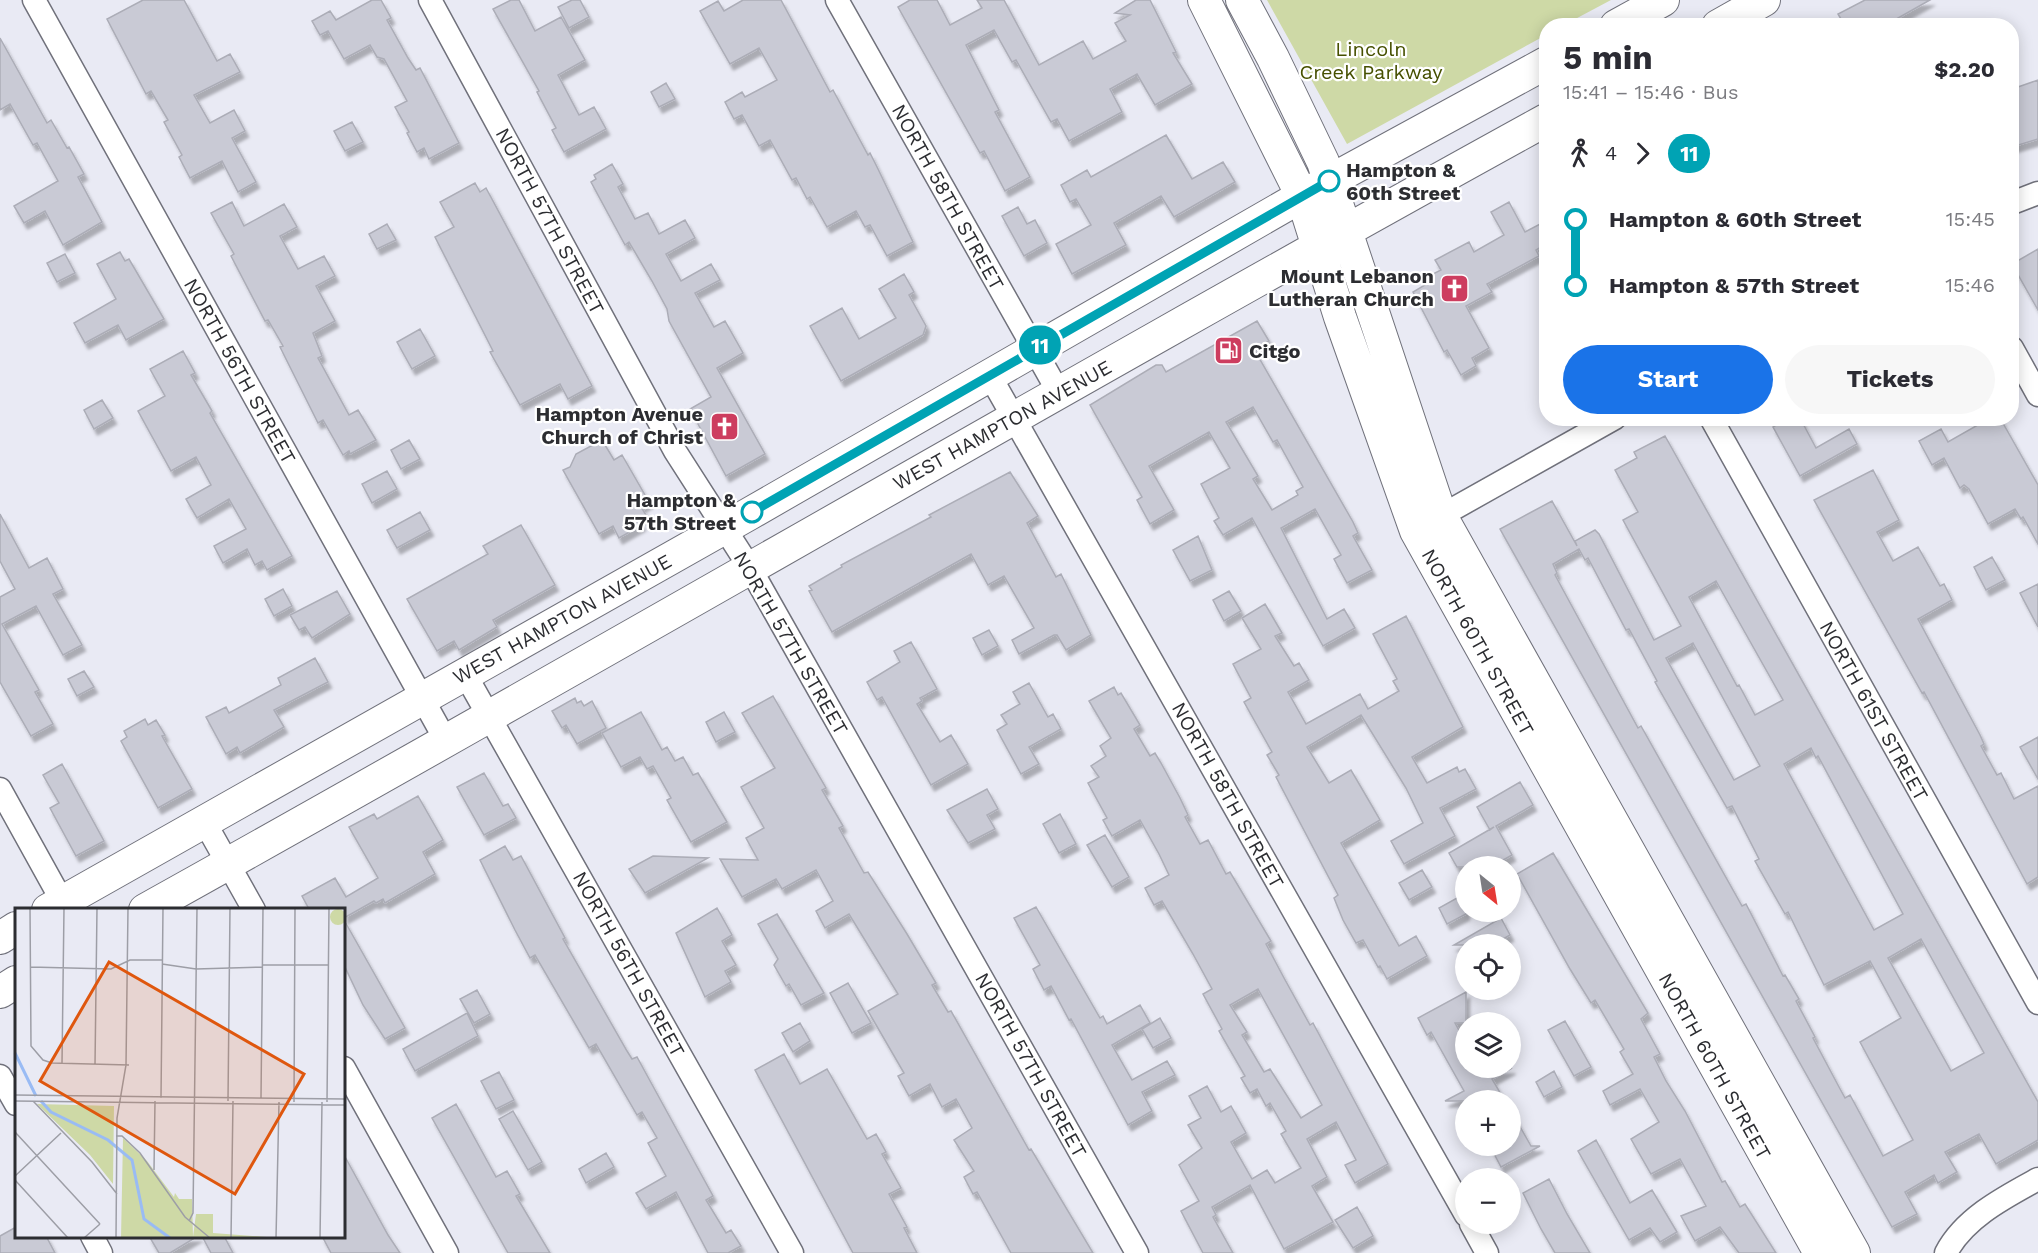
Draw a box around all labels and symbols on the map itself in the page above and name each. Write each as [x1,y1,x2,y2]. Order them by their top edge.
park label: Lincoln Creek Parkway [1300,37,1443,84]
street label: NORTH 58TH STREET [887,100,1009,294]
street label: NORTH 57TH STREET [491,124,609,318]
place label: Hampton & 60th Street [1346,158,1460,205]
marker: Hampton & 60th Street [1318,170,1340,192]
place label: Mount Lebanon Lutheran Church [1268,264,1434,311]
church icon: Mount Lebanon Lutheran Church [1439,272,1471,304]
street label: NORTH 56TH STREET [179,274,301,468]
line badge: 11 [1013,326,1067,364]
fuel station icon: Citgo [1212,335,1244,367]
place label: Citgo [1249,339,1300,363]
street label: WEST HAMPTON AVENUE [888,355,1116,495]
place label: Hampton Avenue Church of Christ [535,402,703,449]
church icon: Hampton Avenue Church of Christ [708,410,740,442]
place label: Hampton & 57th Street [624,488,736,535]
marker: Hampton & 57th Street [741,501,763,523]
street label: NORTH 60TH STREET [1417,545,1539,739]
street label: NORTH 57TH STREET [729,547,853,739]
street label: WEST HAMPTON AVENUE [448,549,676,689]
street label: NORTH 61ST STREET [1815,617,1933,805]
street label: NORTH 58TH STREET [1167,698,1289,892]
north arrow [1455,856,1521,922]
street label: NORTH 56TH STREET [568,867,690,1061]
inset map [15,908,345,1238]
street label: NORTH 57TH STREET [970,968,1092,1162]
street label: NORTH 60TH STREET [1654,969,1776,1163]

